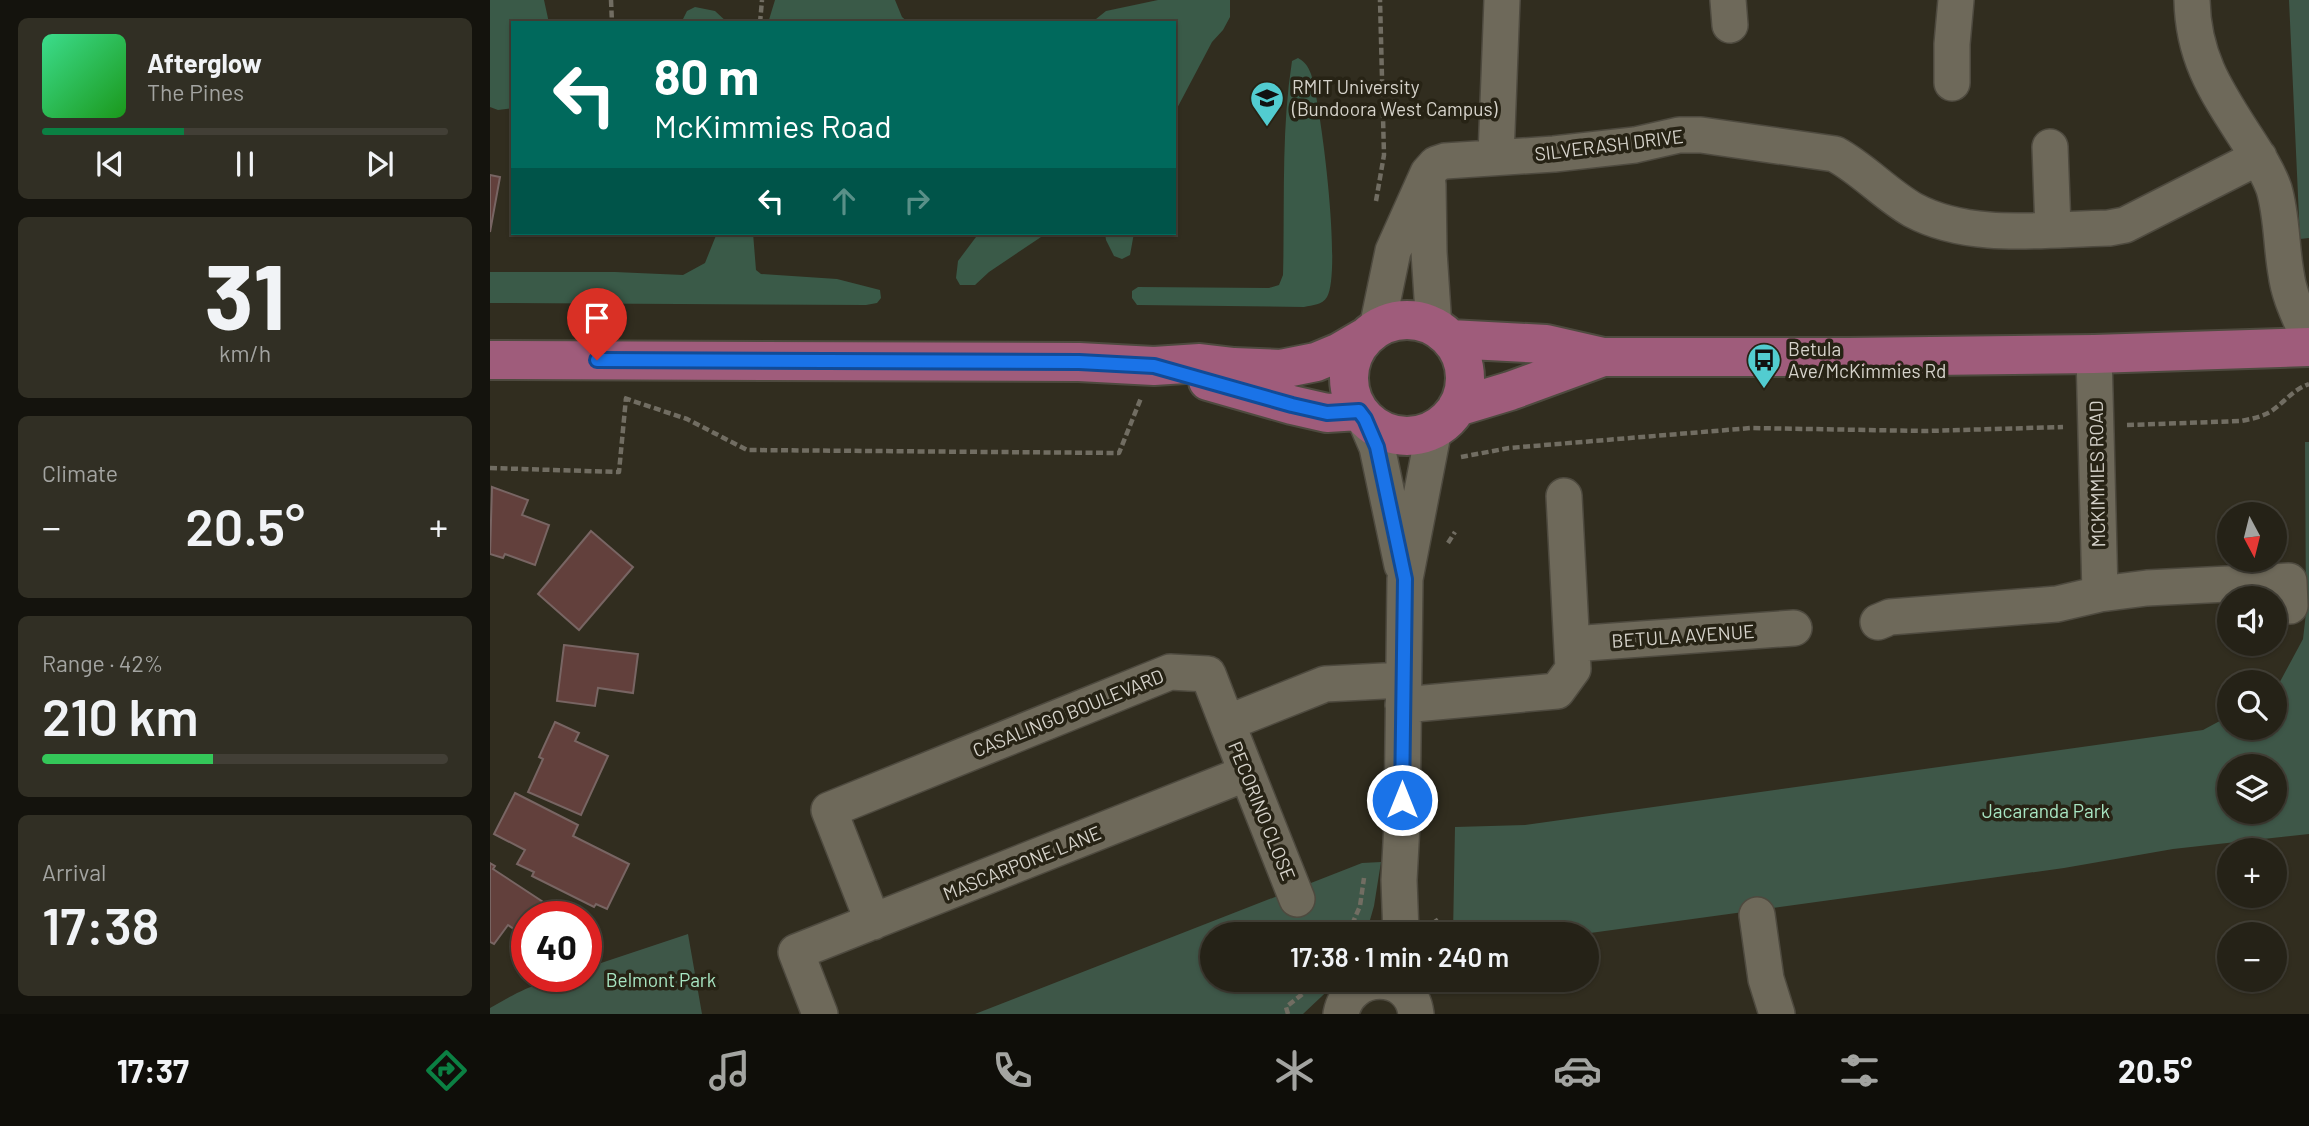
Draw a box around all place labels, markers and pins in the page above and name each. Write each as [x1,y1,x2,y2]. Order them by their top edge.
place label: RMIT University (Bundoora West Campus) [1291,75,1499,120]
school or university icon: RMIT University (Bundoora West Campus) [1248,79,1286,128]
pin [567,288,627,360]
place label: Betula Ave/McKimmies Rd [1788,337,1946,382]
bus stop icon: Betula Ave/McKimmies Rd [1745,341,1783,390]

